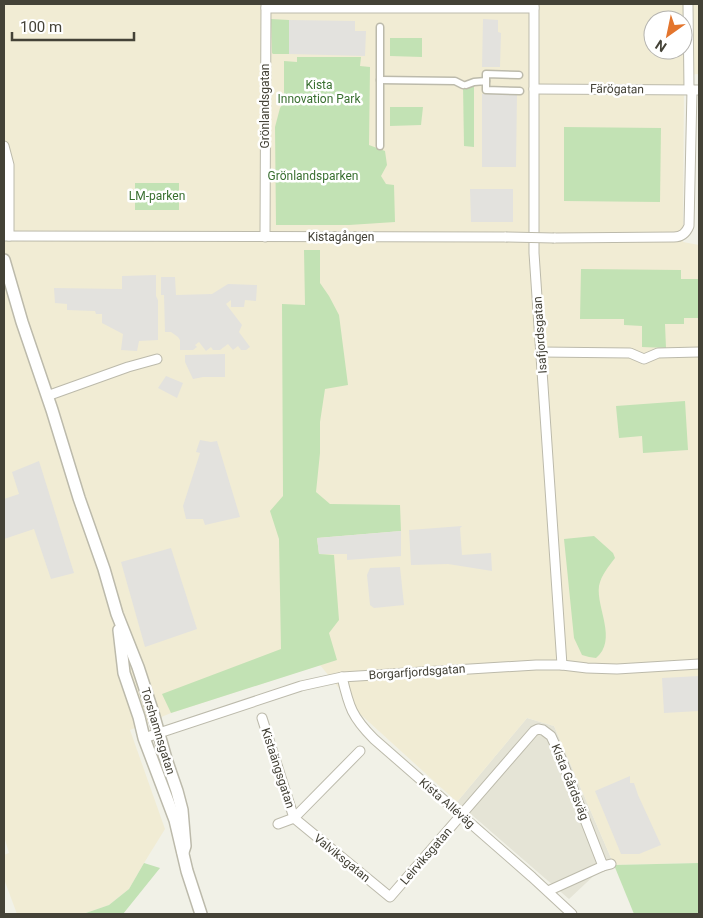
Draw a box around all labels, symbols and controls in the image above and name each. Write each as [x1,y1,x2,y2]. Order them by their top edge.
scale bar [12,10,135,42]
north arrow [643,10,693,60]
text: 100 m [20,18,62,36]
text: N [652,36,669,55]
street label: Grönlandsgatan [258,64,272,148]
park label: Kista Innovation Park [278,78,361,106]
street label: Färögatan [590,82,644,96]
park label: Grönlandsparken [268,169,358,183]
park label: LM-parken [129,189,185,203]
street label: Kistagången [308,230,374,244]
street label: Isafjordsgatan [530,296,550,374]
street label: Borgarfjordsgatan [368,662,466,682]
street label: Torshamnsgatan [138,686,178,776]
street label: Kistaängsgatan [258,726,298,810]
street label: Kista Gårdsväg [548,742,592,822]
street label: Kista Alléväg [416,775,478,831]
street label: Leirviksgatan [397,825,455,887]
street label: Valviksgatan [311,831,373,885]

